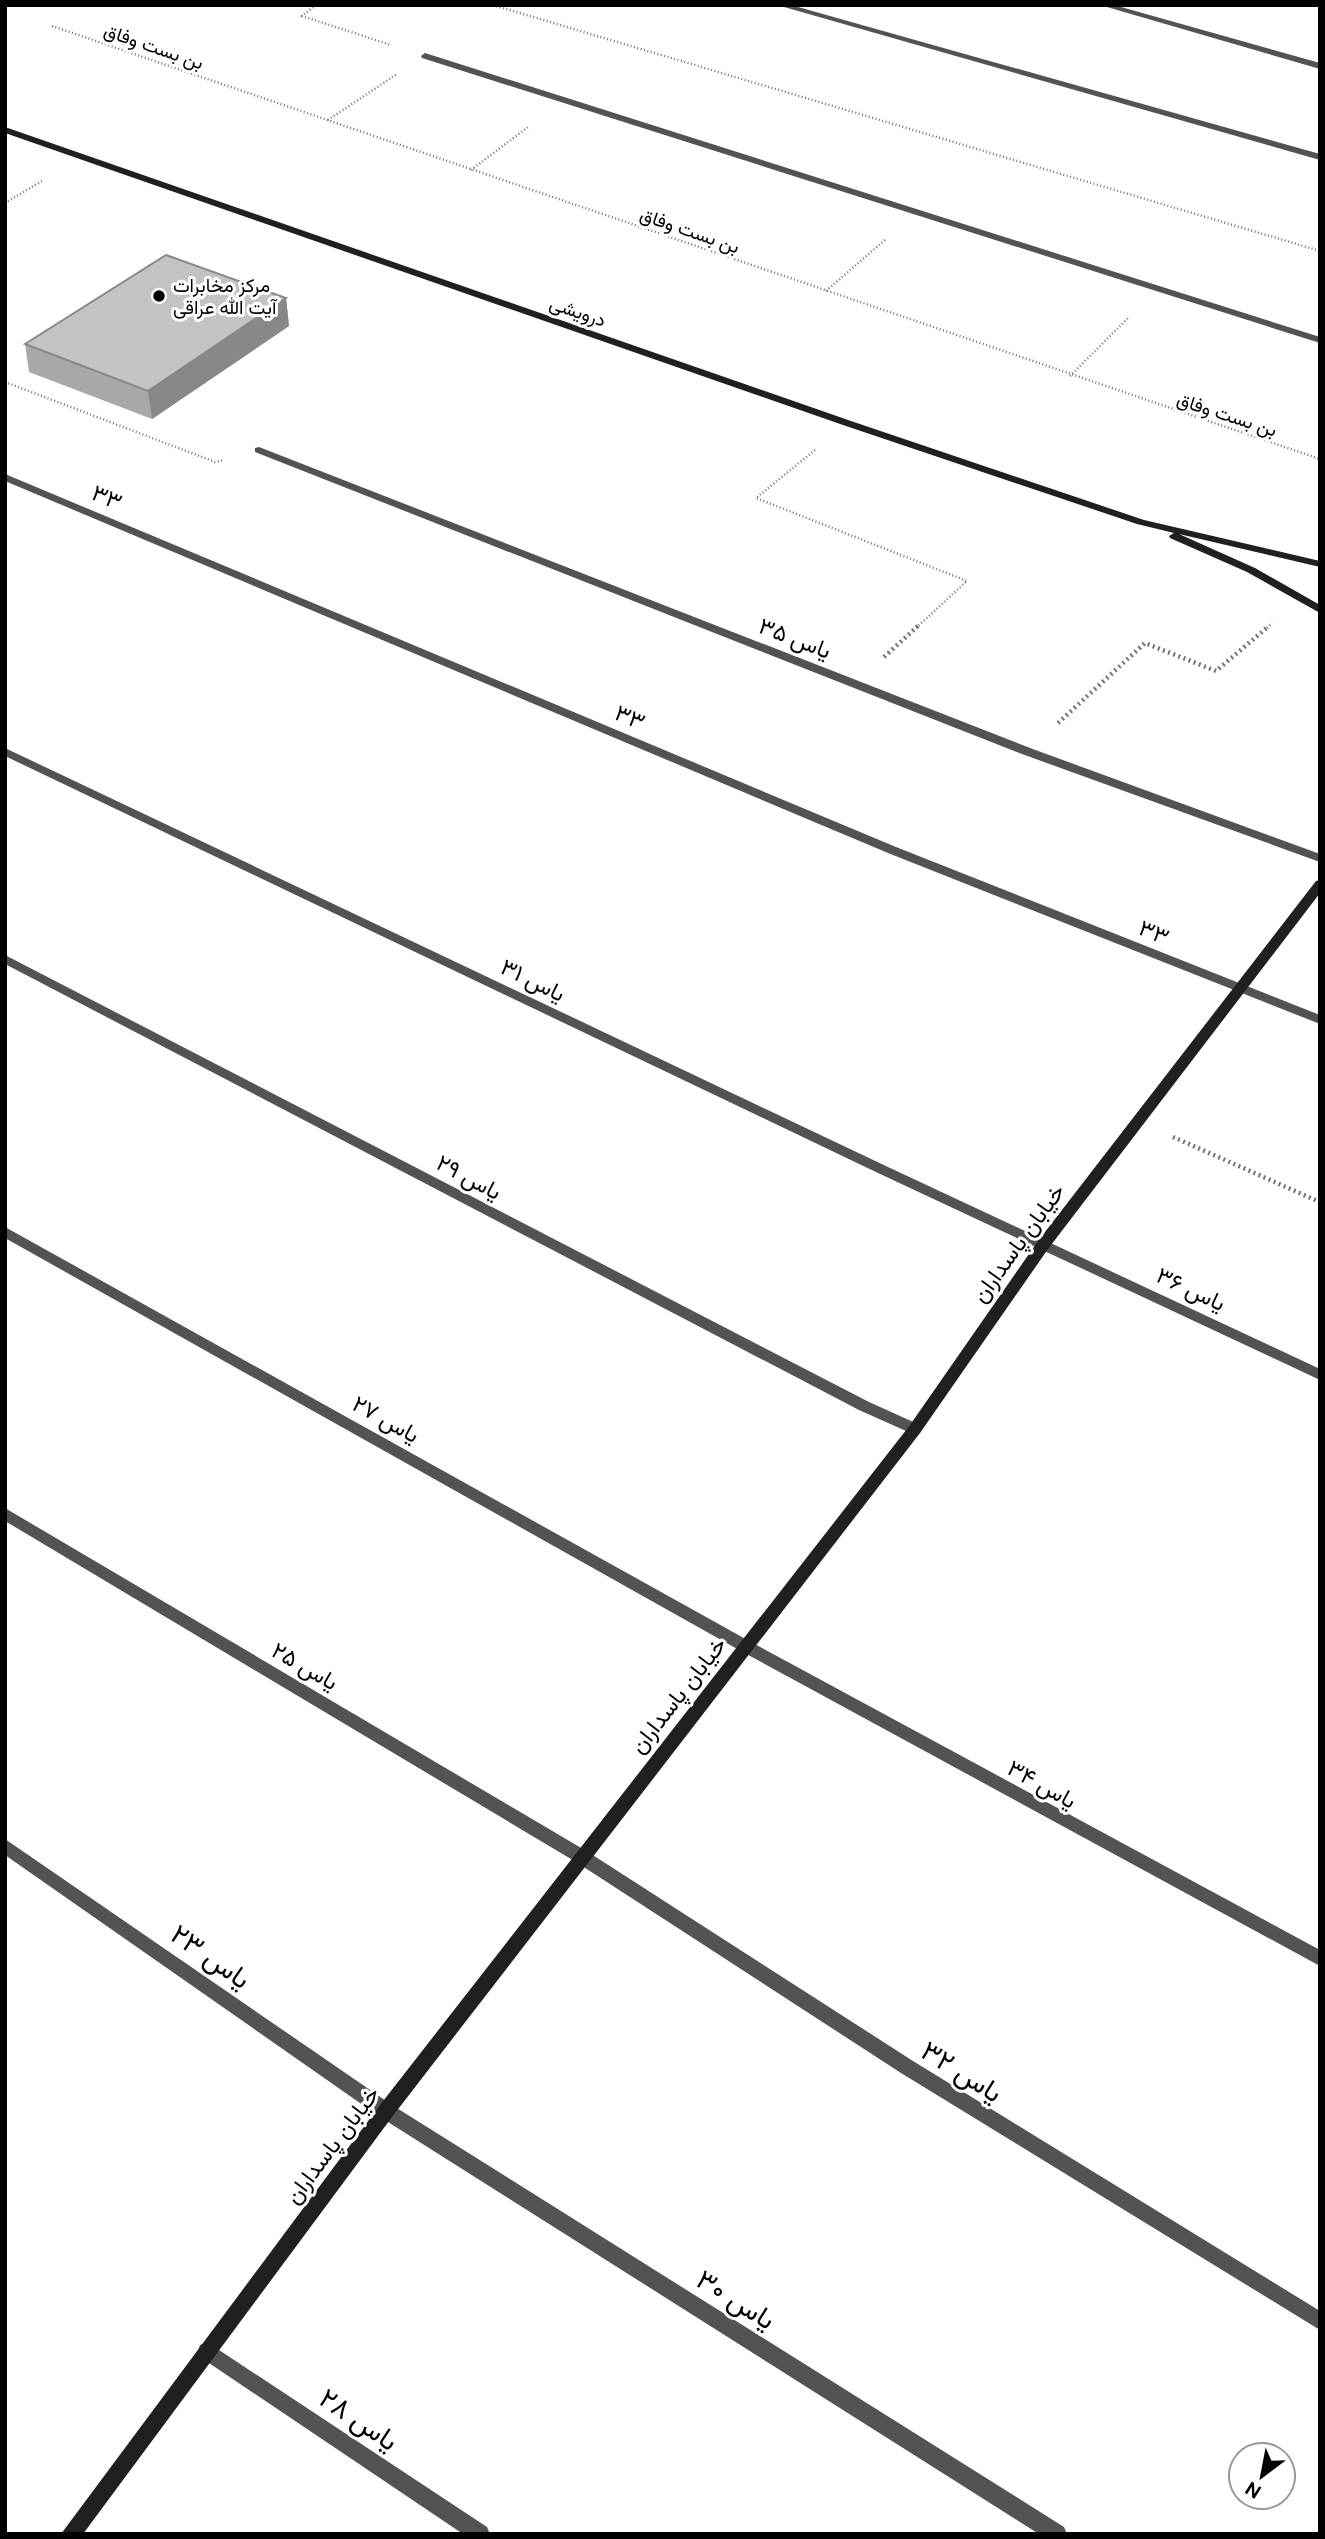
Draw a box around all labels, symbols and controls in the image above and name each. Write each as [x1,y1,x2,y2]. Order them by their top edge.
street label: بن بست وفاق [101,18,207,75]
street label: بن بست وفاق [637,202,743,259]
place label: مرکز مخابرات آیت الله عراقی [173,273,278,320]
marker: مرکز مخابرات آیت الله عراقی [151,288,167,304]
street label: درویشی [546,290,609,333]
street label: بن بست وفاق [1174,387,1280,442]
street label: ۳۳ [87,477,127,517]
street label: یاس ۳۵ [755,611,835,665]
street label: ۳۳ [610,697,650,737]
street label: ۳۳ [1134,912,1174,952]
street label: یاس ۳۱ [496,952,570,1008]
street label: یاس ۲۹ [431,1147,507,1207]
street label: خیابان پاسداران [965,1177,1072,1309]
street label: یاس ۳۶ [1152,1260,1230,1318]
street label: یاس ۲۷ [347,1388,425,1450]
street label: خیابان پاسداران [623,1630,734,1760]
street label: یاس ۲۵ [266,1635,344,1697]
street label: یاس ۳۴ [1002,1753,1082,1815]
street label: یاس ۲۳ [163,1916,258,1997]
street label: یاس ۳۲ [914,2032,1010,2111]
street label: خیابان پاسداران [278,2080,387,2211]
street label: یاس ۳۰ [689,2261,782,2338]
street label: یاس ۲۸ [312,2380,405,2459]
north arrow [1227,2441,1297,2511]
text: N [1241,2476,1266,2504]

